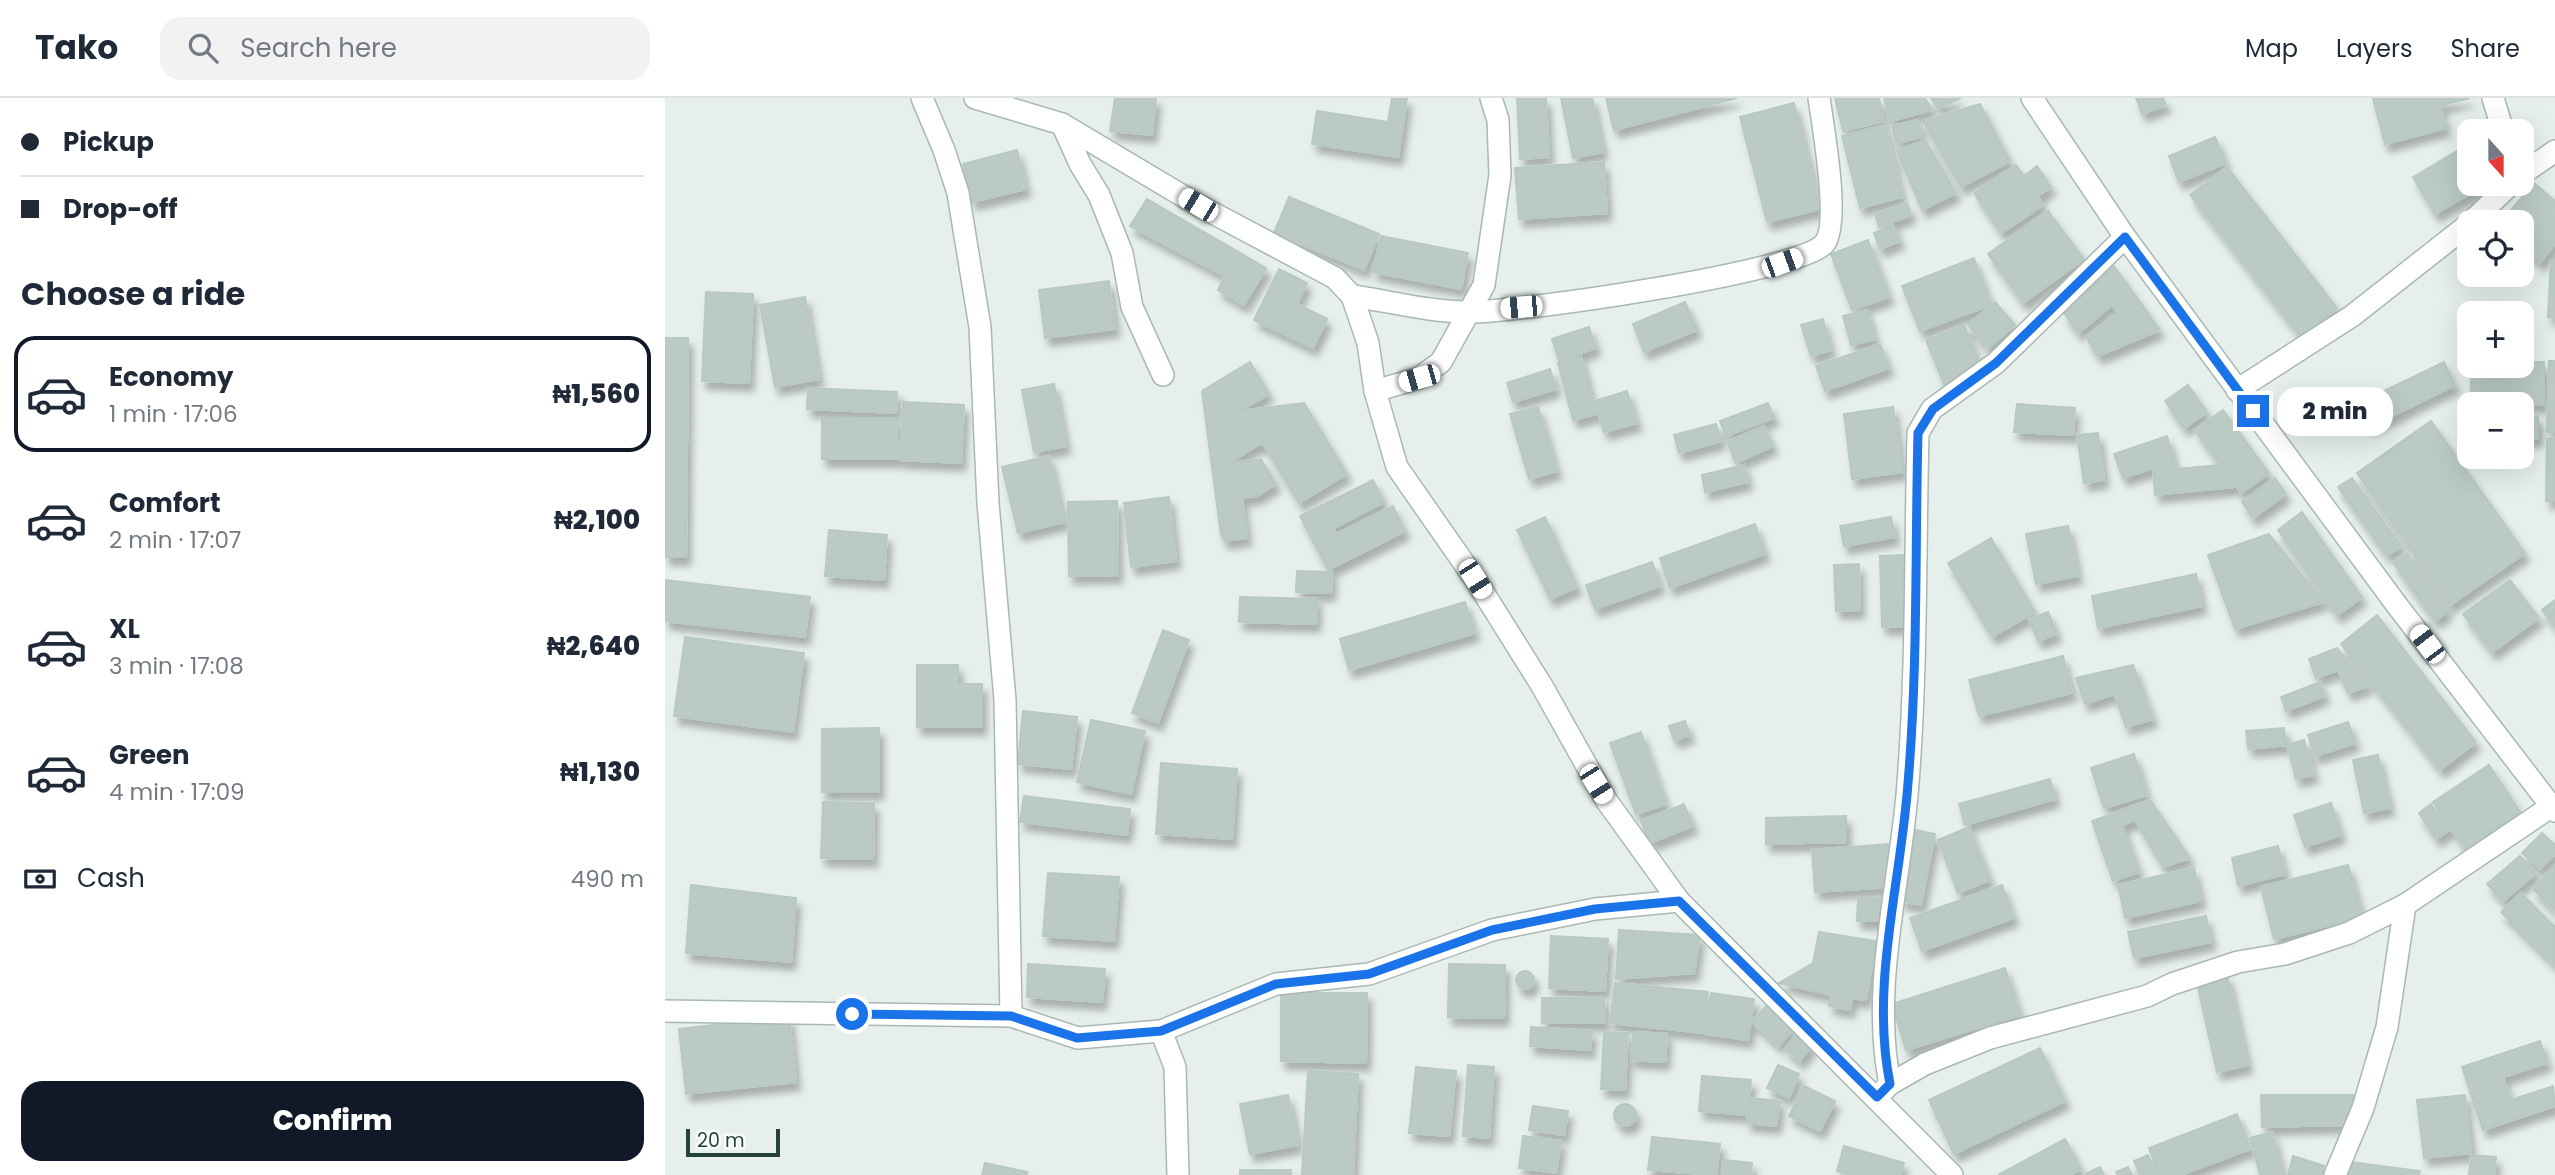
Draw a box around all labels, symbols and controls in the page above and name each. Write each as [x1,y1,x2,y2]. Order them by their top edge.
search box [160,17,650,80]
text: Tako [35,24,118,71]
icon: search [184,29,222,67]
text: Search here [240,30,397,66]
text: Map [2245,32,2298,65]
text: Layers [2336,32,2412,65]
text: Share [2450,32,2520,65]
north arrow [2457,119,2534,196]
map controls [2457,119,2534,469]
text: Pickup [63,124,154,160]
car [1175,185,1222,225]
text: Drop-off [63,191,178,227]
button: locate [2457,210,2534,287]
car [1759,246,1806,280]
text: Choose a ride [21,271,245,316]
car [1500,295,1543,319]
button: + [2457,301,2534,378]
text: Economy [109,359,233,395]
car [1396,362,1443,394]
icon: car [25,363,88,426]
text: ₦1,560 [552,376,640,412]
callout: 2 min [2277,386,2393,436]
button: − [2457,392,2534,469]
route end [2237,395,2269,427]
text: 2 min [2303,395,2367,427]
text: 1 min · 17:06 [109,398,238,430]
text: Comfort [109,485,221,521]
icon: car [25,489,88,552]
text: ₦2,100 [554,502,640,538]
text: 2 min · 17:07 [109,524,241,556]
car [1455,556,1496,602]
text: XL [109,611,140,647]
icon: car [25,615,88,678]
car [2406,621,2449,667]
text: ₦2,640 [547,628,640,664]
text: 3 min · 17:08 [109,650,244,682]
text: Green [109,737,190,773]
icon: car [25,741,88,804]
text: ₦1,130 [560,754,640,790]
car [1576,761,1617,807]
text: 4 min · 17:09 [109,776,245,808]
icon: cash [21,860,59,898]
text: Cash [77,860,145,896]
text: 490 m [571,863,644,895]
route start [836,998,868,1030]
button: Confirm [21,1081,644,1161]
scale bar [686,1126,781,1158]
text: 20 m [697,1127,745,1154]

